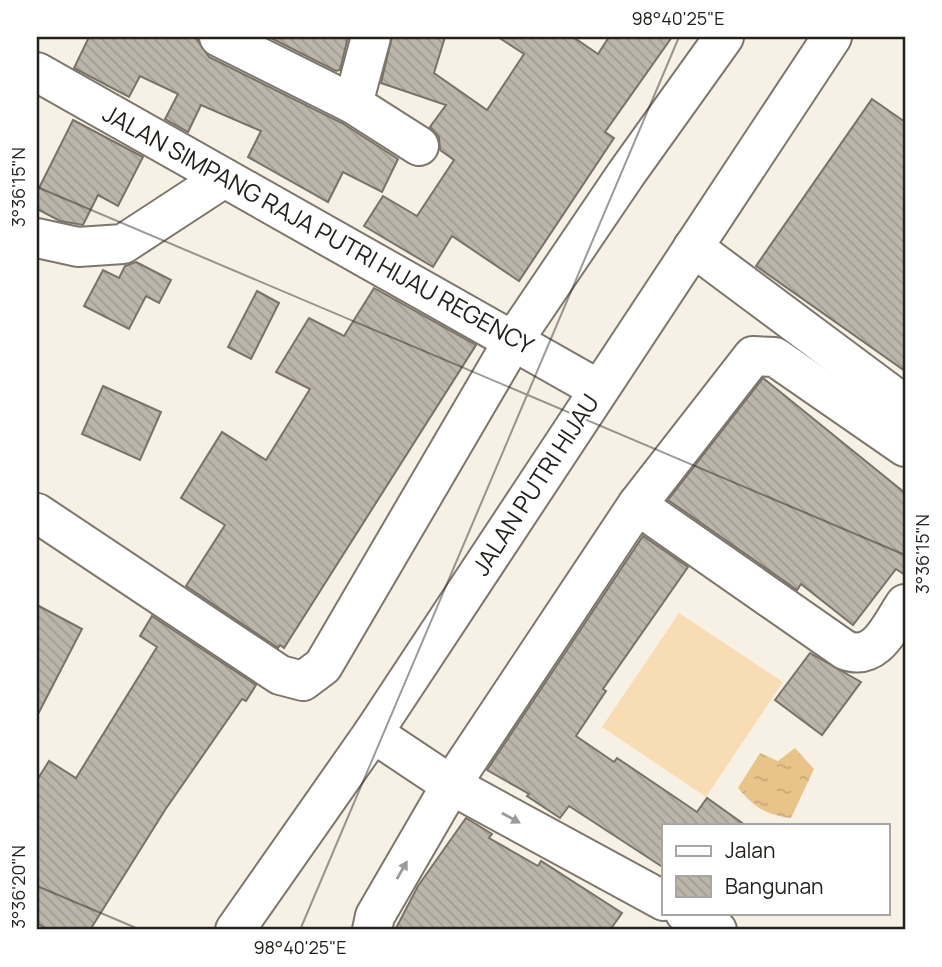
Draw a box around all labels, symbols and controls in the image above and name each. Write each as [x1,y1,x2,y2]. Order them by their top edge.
text: 98°40'25"E [631,6,725,30]
street label: JALAN SIMPANG RAJA PUTRI HIJAU REGENCY [97,96,541,362]
text: 3°36'15"N [6,147,30,227]
street label: JALAN PUTRI HIJAU [464,387,606,581]
text: 3°36'15"N [910,514,934,594]
one-way arrow [501,812,521,824]
legend [662,824,890,914]
text: Jalan [725,836,775,864]
text: 3°36'20"N [6,845,30,929]
one-way arrow [396,860,408,879]
text: Bangunan [725,872,824,900]
text: 98°40'25"E [253,935,347,959]

